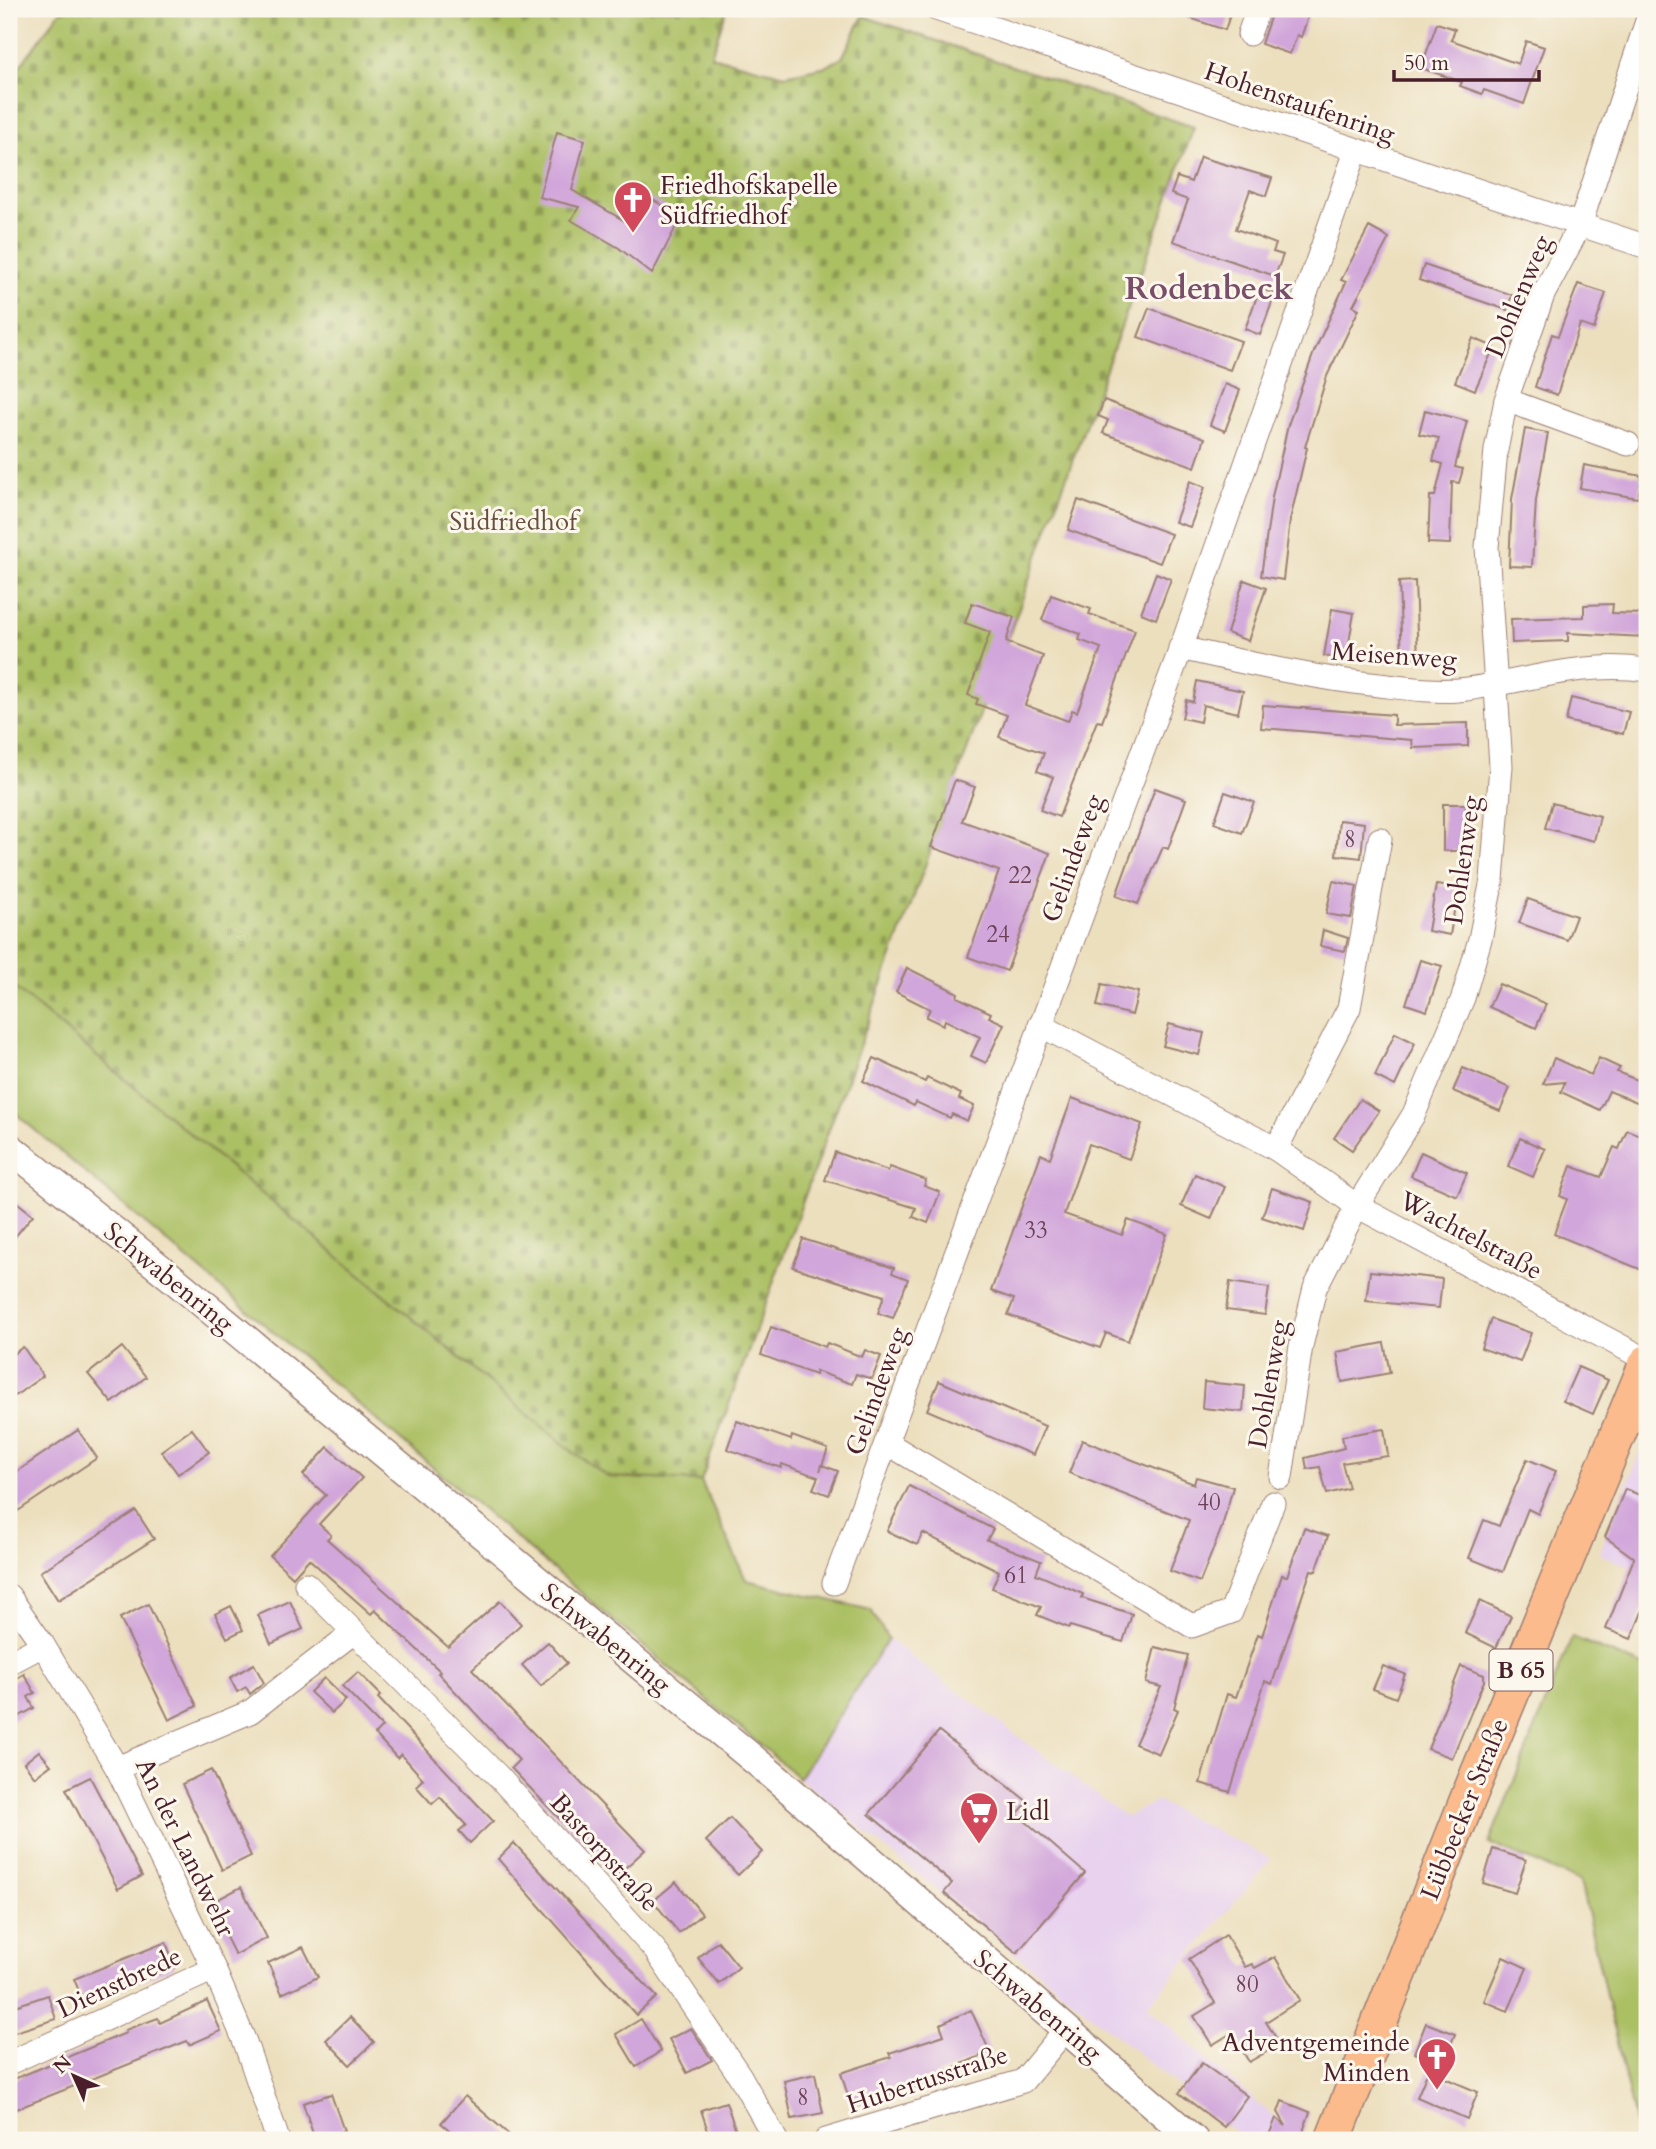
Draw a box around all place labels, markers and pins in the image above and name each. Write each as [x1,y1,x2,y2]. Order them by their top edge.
place label: Friedhofskapelle Südfriedhof [660,168,838,233]
church icon: Friedhofskapelle Südfriedhof [612,179,654,234]
supermarket icon: Lidl [958,1790,1000,1845]
place label: Lidl [1006,1794,1050,1829]
place label: Adventgemeinde Minden [1222,2025,1410,2090]
church icon: Adventgemeinde Minden [1416,2036,1458,2091]

